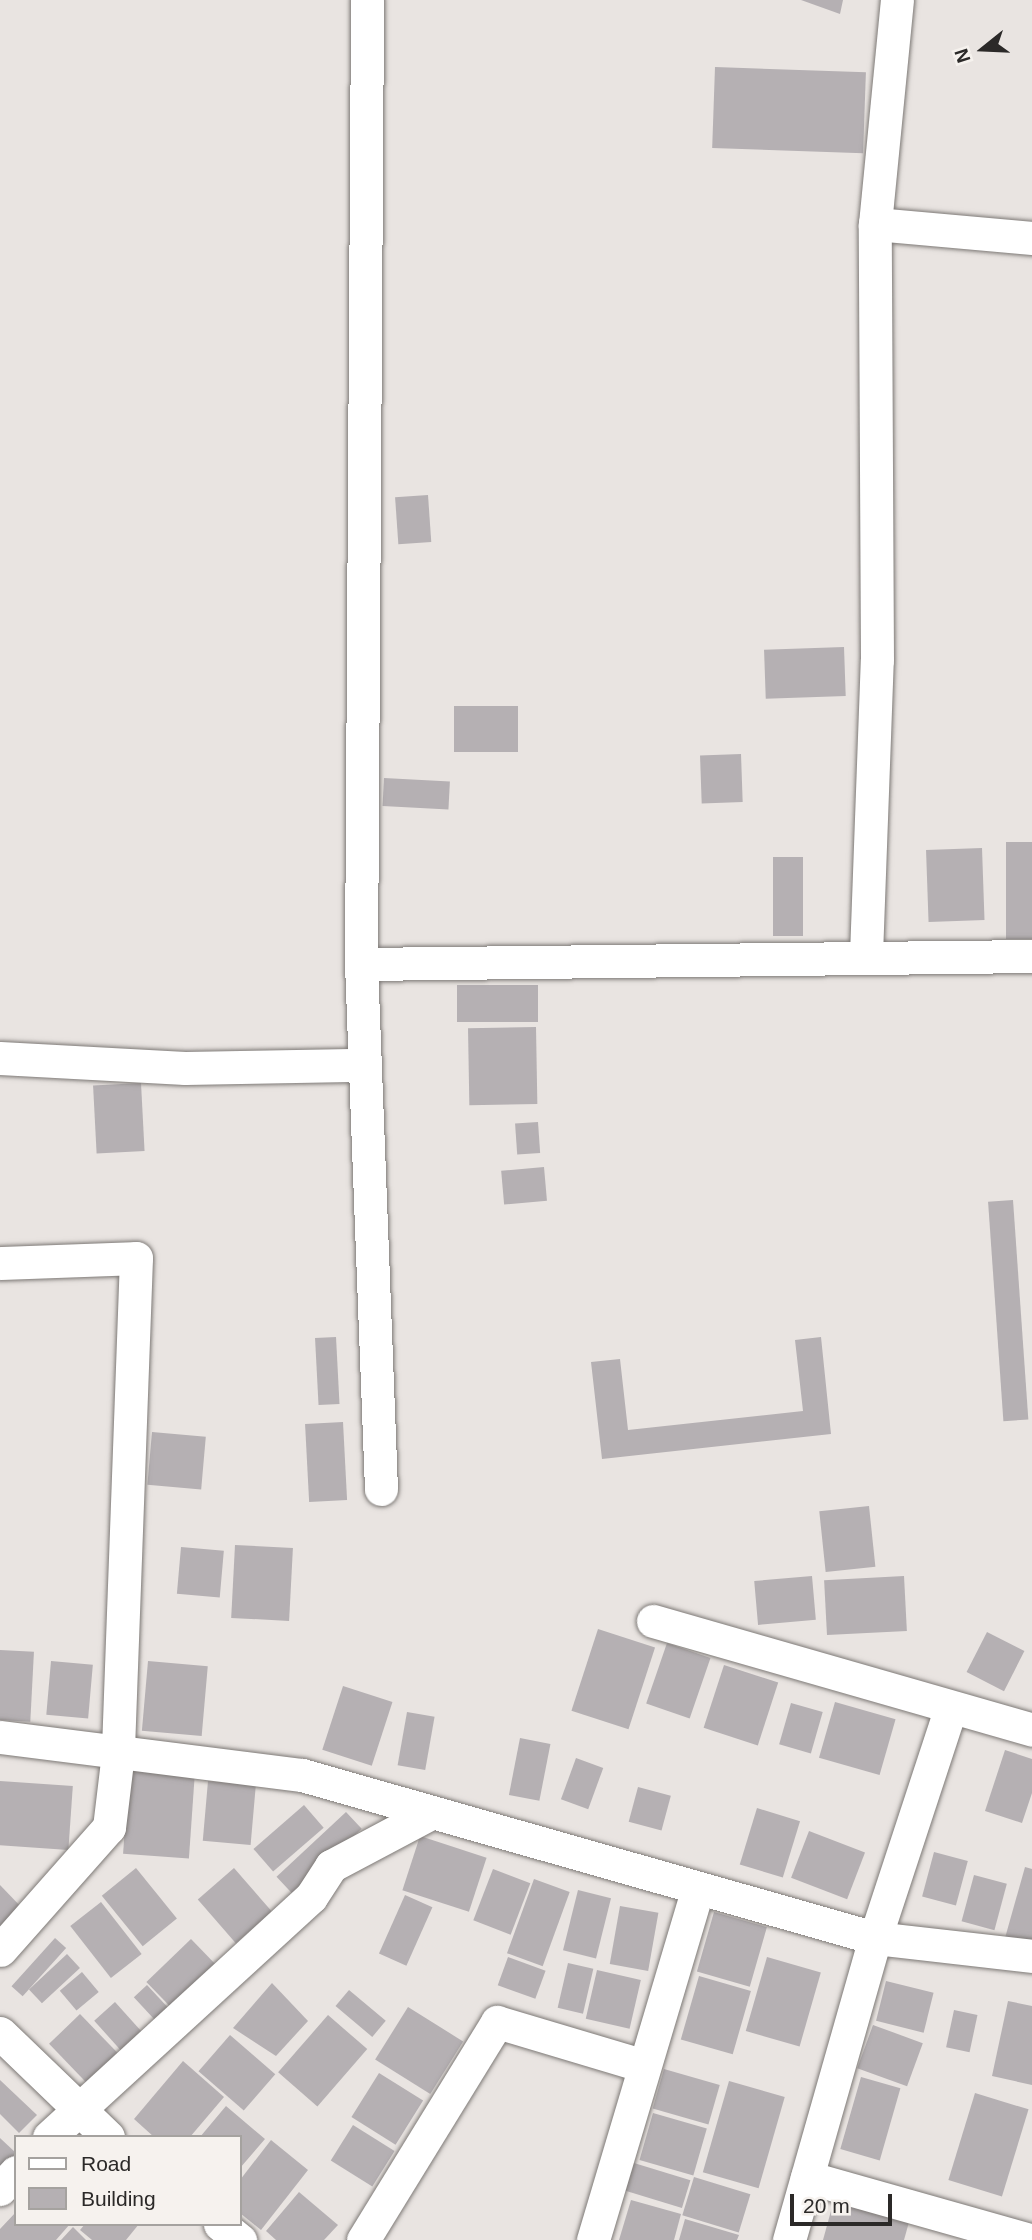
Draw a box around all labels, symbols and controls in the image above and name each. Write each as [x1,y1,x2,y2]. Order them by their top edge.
north arrow [948,14,1018,84]
text: N [950,46,975,65]
legend [14,2135,242,2226]
text: Road [81,2152,131,2175]
scale bar [794,2180,895,2224]
text: Building [81,2187,156,2210]
text: 20 m [803,2194,850,2217]

